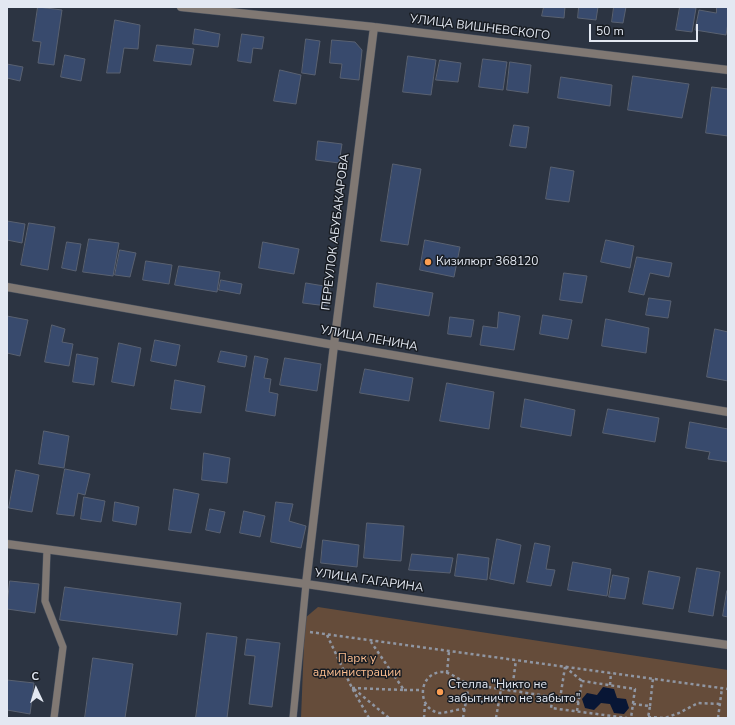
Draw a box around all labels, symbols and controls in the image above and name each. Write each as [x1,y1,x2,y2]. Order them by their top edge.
street label: УЛИЦА ВИШНЕВСКОГО [409,12,551,44]
scale bar [591,16,700,42]
text: 50 m [596,23,624,39]
street label: ПЕРЕУЛОК АБУБАКАРОВА [319,153,353,311]
place label: Кизилюрт 368120 [436,255,539,269]
marker: Кизилюрт 368120 [423,257,433,267]
street label: УЛИЦА ЛЕНИНА [319,323,419,355]
street label: УЛИЦА ГАГАРИНА [314,566,424,596]
park label: Парк у администрации [313,652,401,680]
north arrow [16,669,56,709]
text: С [31,669,39,684]
place label: Стелла "Никто не забыт,ничто не забыто" [448,678,580,706]
marker: Стелла "Никто не забыт,ничто не забыто" [435,687,445,697]

